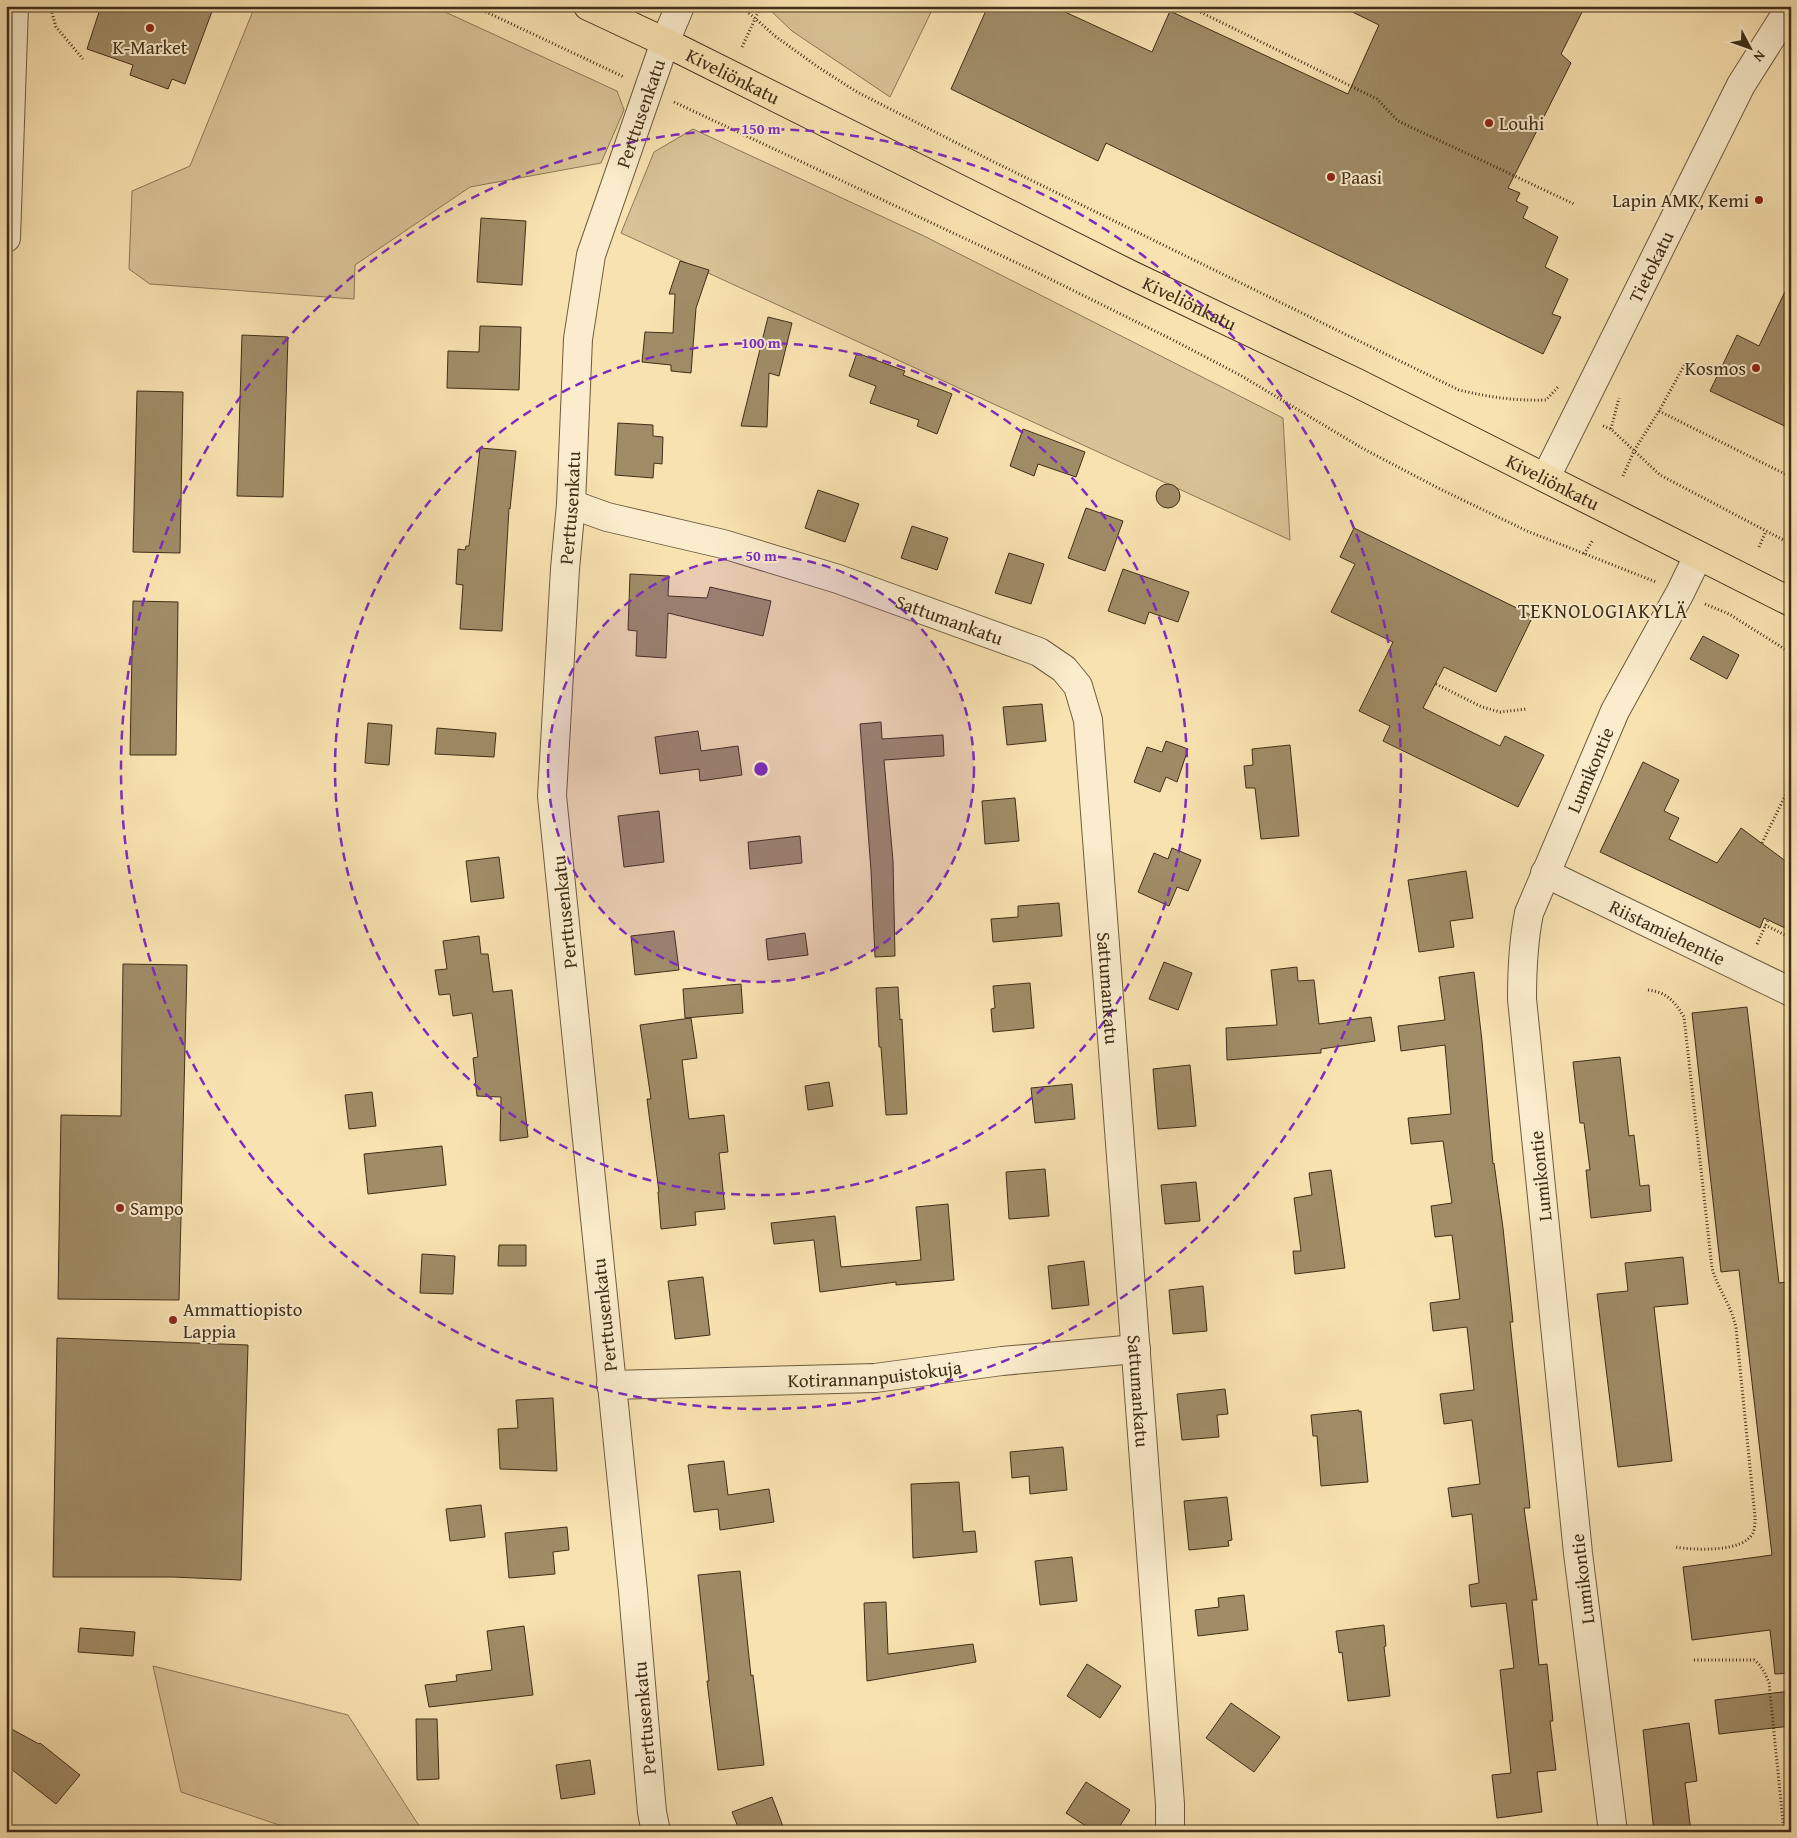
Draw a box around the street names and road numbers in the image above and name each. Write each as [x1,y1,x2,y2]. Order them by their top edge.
street label: Kiveliönkatu [681,41,785,111]
street label: Perttusenkatu [608,55,672,172]
street label: Tietokatu [1621,225,1681,307]
street label: Kiveliönkatu [1138,269,1242,338]
street label: Kiveliönkatu [1501,447,1605,518]
street label: Perttusenkatu [551,450,587,566]
street label: Sattumankatu [892,587,1008,652]
street label: Lumikontie [1559,722,1621,817]
street label: Perttusenkatu [544,853,584,970]
street label: Riistamiehentie [1605,892,1730,972]
street label: Sattumankatu [1090,931,1127,1046]
street label: Lumikontie [1521,1129,1559,1223]
street label: Perttusenkatu [584,1256,624,1373]
street label: Sattumankatu [1121,1334,1157,1449]
street label: Kotirannanpuistokuja [787,1353,963,1394]
street label: Lumikontie [1563,1532,1601,1626]
street label: Perttusenkatu [625,1660,663,1776]

